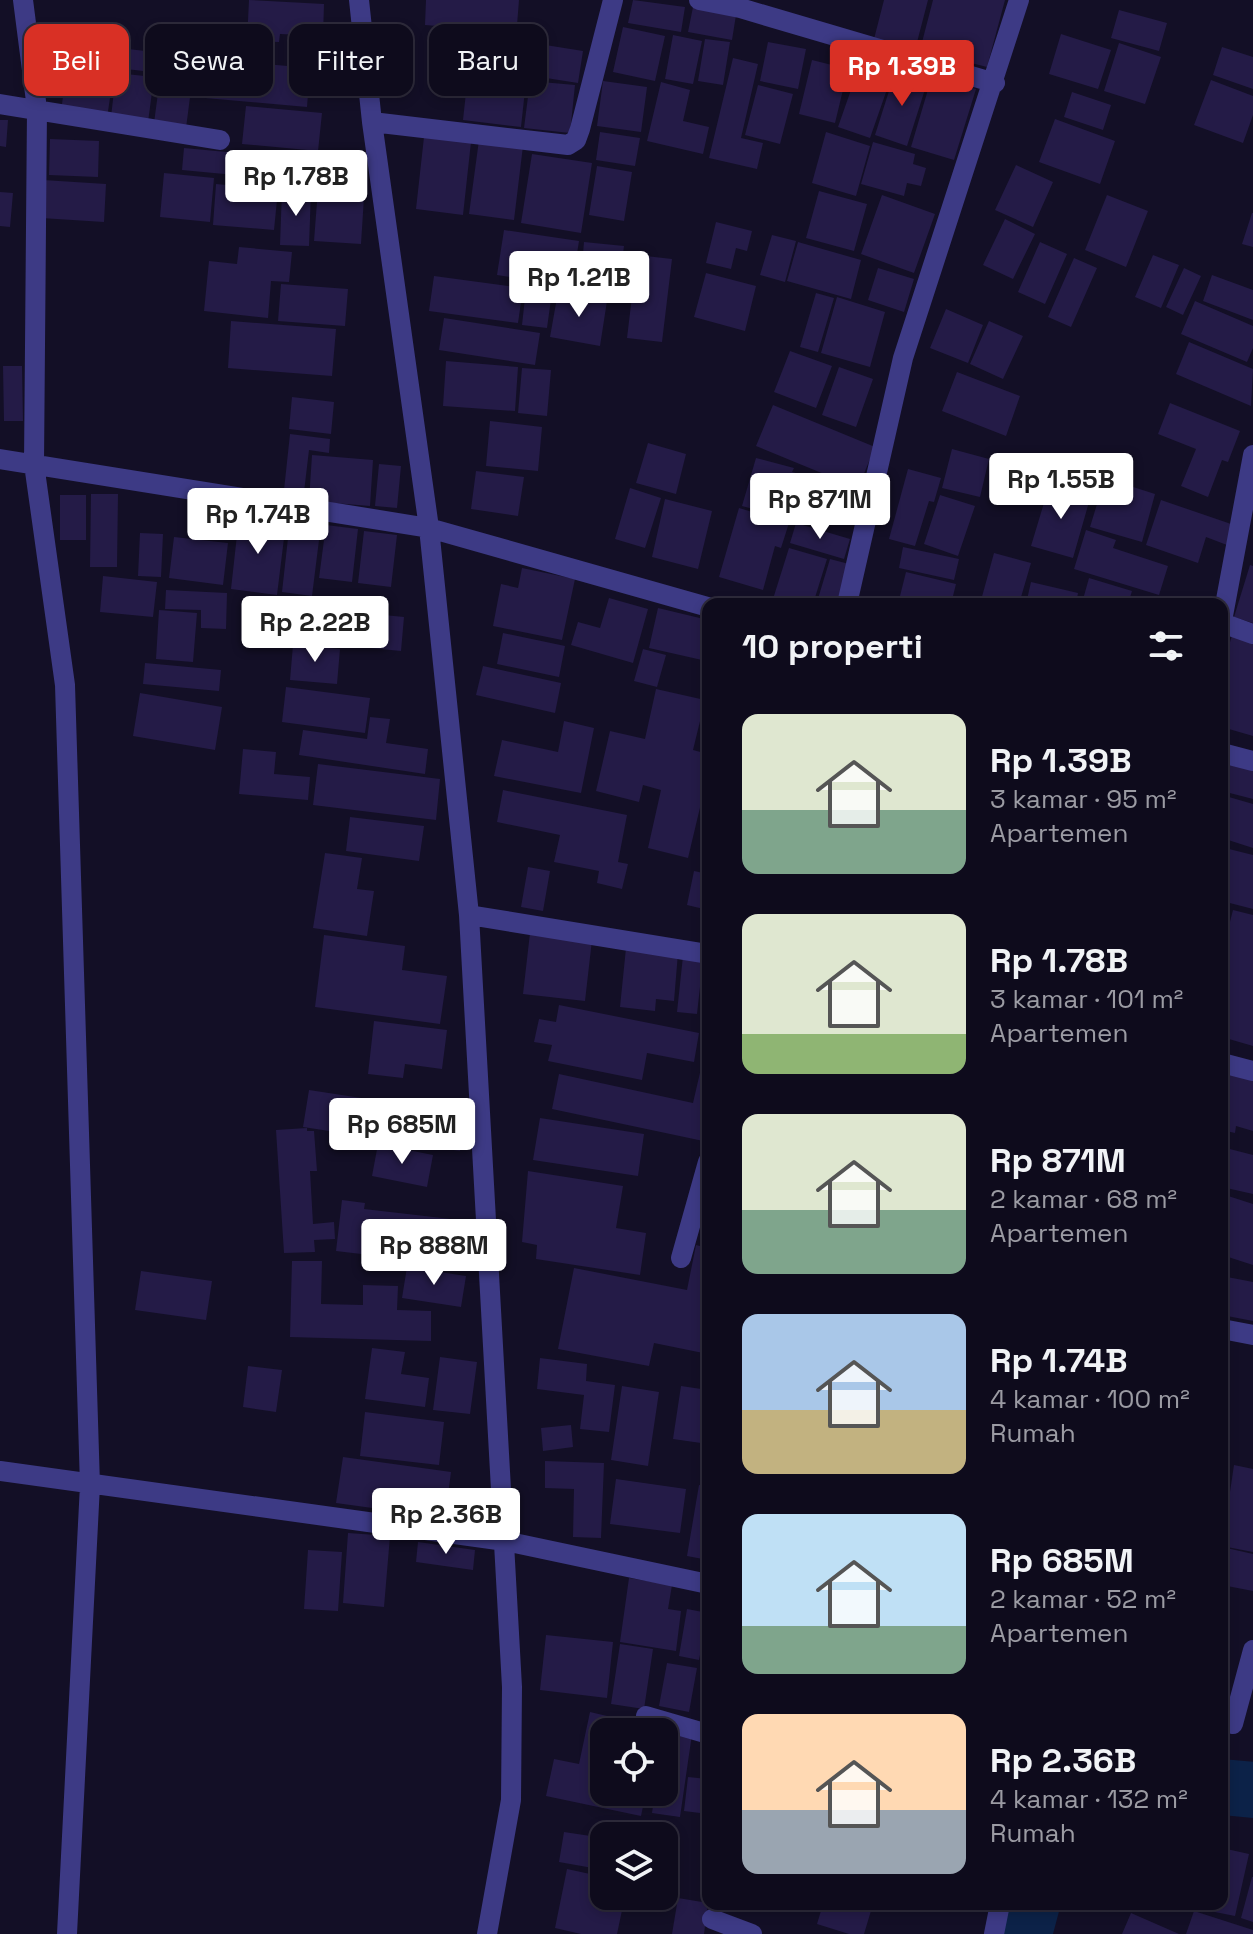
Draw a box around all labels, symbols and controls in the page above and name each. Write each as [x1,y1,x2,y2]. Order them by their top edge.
chip: Beli [24,24,129,96]
chip: Sewa [145,24,273,96]
chip: Filter [289,24,413,96]
chip: Baru [429,24,547,96]
pin: Rp 1.39B [819,40,985,108]
text: Rp 1.39B [848,49,956,83]
pin: Rp 1.78B [213,150,379,218]
text: Rp 1.78B [243,159,349,193]
pin: Rp 1.21B [496,251,662,319]
text: Rp 1.21B [527,260,631,294]
pin: Rp 1.55B [978,453,1144,521]
text: Rp 1.55B [1007,462,1115,496]
pin: Rp 871M [746,473,894,541]
text: Rp 871M [768,482,872,516]
pin: Rp 1.74B [175,488,341,556]
text: Rp 1.74B [205,497,311,531]
pin: Rp 2.22B [232,596,398,664]
text: Rp 2.22B [260,605,370,639]
icon: filters [1144,624,1188,668]
text: 10 properti [742,625,923,668]
text: Rp 1.39B [990,739,1132,782]
icon: home [806,746,902,842]
text: 3 kamar · 95 m² [990,782,1176,816]
text: Apartemen [990,816,1128,850]
text: Rp 1.78B [990,939,1128,982]
icon: home [806,946,902,1042]
text: 3 kamar · 101 m² [990,982,1183,1016]
text: Apartemen [990,1016,1128,1050]
pin: Rp 685M [328,1098,476,1166]
text: Rp 685M [347,1107,457,1141]
text: Rp 871M [990,1139,1126,1182]
icon: home [806,1146,902,1242]
text: 2 kamar · 68 m² [990,1182,1177,1216]
text: Apartemen [990,1216,1128,1250]
pin: Rp 888M [360,1219,508,1287]
text: Rp 888M [379,1228,489,1262]
text: Rp 1.74B [990,1339,1128,1382]
icon: home [806,1346,902,1442]
text: 4 kamar · 100 m² [990,1382,1190,1416]
text: Rumah [990,1416,1076,1450]
pin: Rp 2.36B [363,1488,529,1556]
text: Rp 2.36B [390,1497,502,1531]
text: Rp 685M [990,1539,1134,1582]
icon: home [806,1546,902,1642]
text: 2 kamar · 52 m² [990,1582,1176,1616]
text: Apartemen [990,1616,1128,1650]
map controls [590,1718,678,1910]
button: locate [590,1718,678,1806]
text: Rp 2.36B [990,1739,1136,1782]
icon: home [806,1746,902,1842]
text: 4 kamar · 132 m² [990,1782,1188,1816]
text: Rumah [990,1816,1076,1850]
button: layers [590,1822,678,1910]

